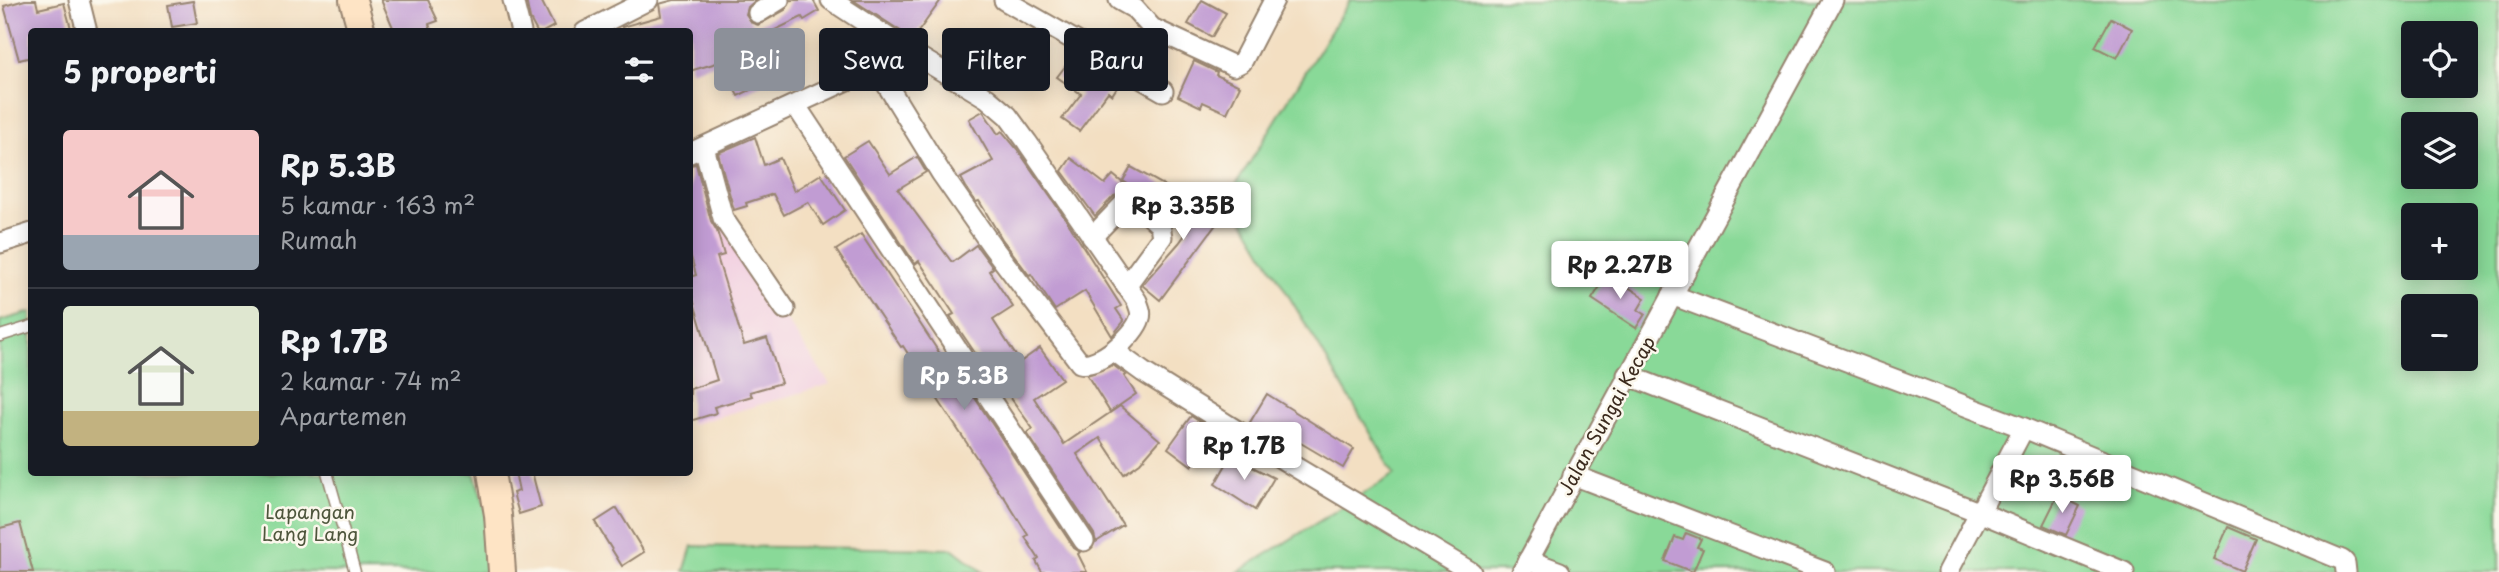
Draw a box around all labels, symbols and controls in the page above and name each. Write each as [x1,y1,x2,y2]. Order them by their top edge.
map controls [2401,21,2478,371]
button: locate [2401,21,2478,98]
chip: Beli [714,28,805,91]
chip: Sewa [819,28,928,91]
chip: Filter [942,28,1050,91]
chip: Baru [1064,28,1168,91]
text: 5 properti [63,48,217,93]
icon: filters [620,51,658,89]
button: layers [2401,112,2478,189]
text: Rp 5.3B [280,142,396,187]
icon: home [119,158,203,242]
pin: Rp 3.35B [1111,182,1255,242]
text: 5 kamar · 163 m² [280,187,475,222]
text: Rp 3.35B [1131,187,1235,222]
button: + [2401,203,2478,280]
text: Rumah [280,222,357,257]
pin: Rp 2.27B [1548,242,1692,301]
text: Rp 2.27B [1567,246,1673,281]
button: − [2401,294,2478,371]
text: Rp 1.7B [280,318,388,363]
street label: Jalan Sungai Kecap [1551,330,1661,500]
icon: home [119,334,203,418]
pin: Rp 5.3B [899,352,1029,412]
text: Rp 5.3B [920,357,1008,392]
text: 2 kamar · 74 m² [280,363,462,398]
text: Apartemen [280,398,407,433]
pin: Rp 1.7B [1179,422,1309,482]
text: Rp 1.7B [1202,427,1286,462]
pin: Rp 3.56B [1990,456,2134,515]
text: Rp 3.56B [2009,460,2115,495]
park label: Lapangan Lang Lang [262,497,358,547]

